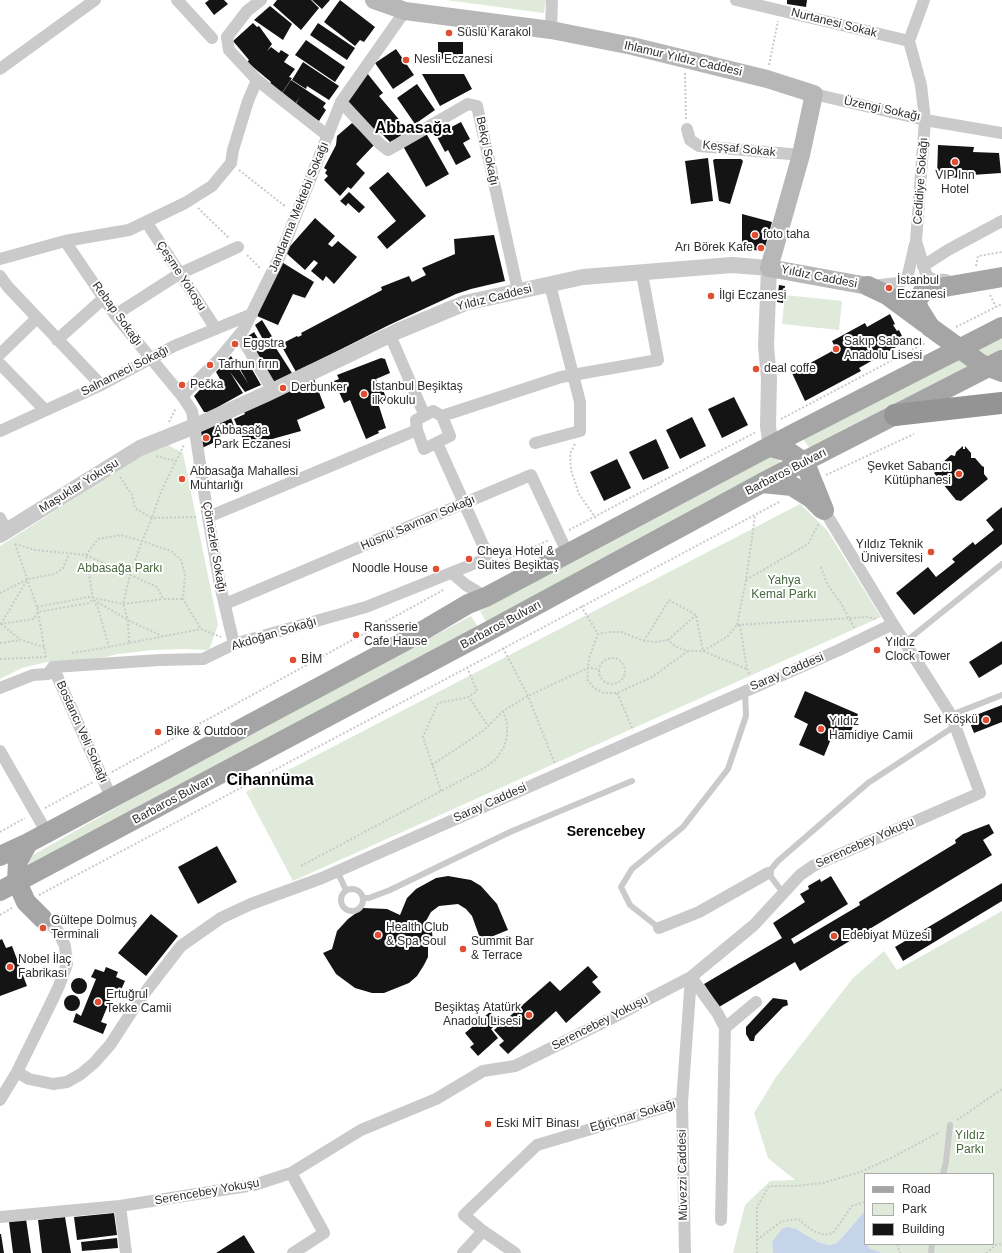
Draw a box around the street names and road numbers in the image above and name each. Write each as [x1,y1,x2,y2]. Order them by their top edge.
street label: Nurtanesi Sokak [790,5,878,41]
street label: Ihlamur Yıldız Caddesi [623,38,743,80]
street label: Üzengi Sokağı [842,94,922,124]
street label: Bekçi Sokağı [473,115,501,187]
street label: Cedidiye Sokağı [911,137,931,225]
street label: Keşşaf Sokak [702,138,776,160]
street label: Jandarma Mektebi Sokağı [266,140,332,274]
street label: Çeşme Yokoşu [153,238,209,314]
street label: Yıldız Caddesi [780,263,858,291]
street label: Rebap Sokağı [89,279,145,349]
street label: Yıldız Caddesi [455,282,533,314]
street label: Salnameci Sokağı [79,343,171,399]
street label: Barbaros Bulvarı [743,445,829,499]
street label: Maşuklar Yokuşu [37,456,121,516]
street label: Hüsnü Savman Sokağı [359,492,477,554]
street label: Çömezler Sokağı [199,500,229,594]
street label: Barbaros Bulvarı [458,598,544,652]
street label: Akdoğan Sokağı [230,614,318,654]
street label: Saray Caddesi [748,650,826,694]
street label: Bostancı Veli Sokağı [53,679,111,785]
street label: Barbaros Bulvarı [130,773,216,827]
street label: Saray Caddesi [451,780,529,826]
street label: Serencebey Yokuşu [814,815,916,871]
street label: Serencebey Yokuşu [549,992,651,1054]
street label: Eğriçınar Sokağı [588,1097,678,1135]
street label: Müvezzi Caddesi [675,1129,691,1221]
street label: Serencebey Yokuşu [153,1176,261,1208]

